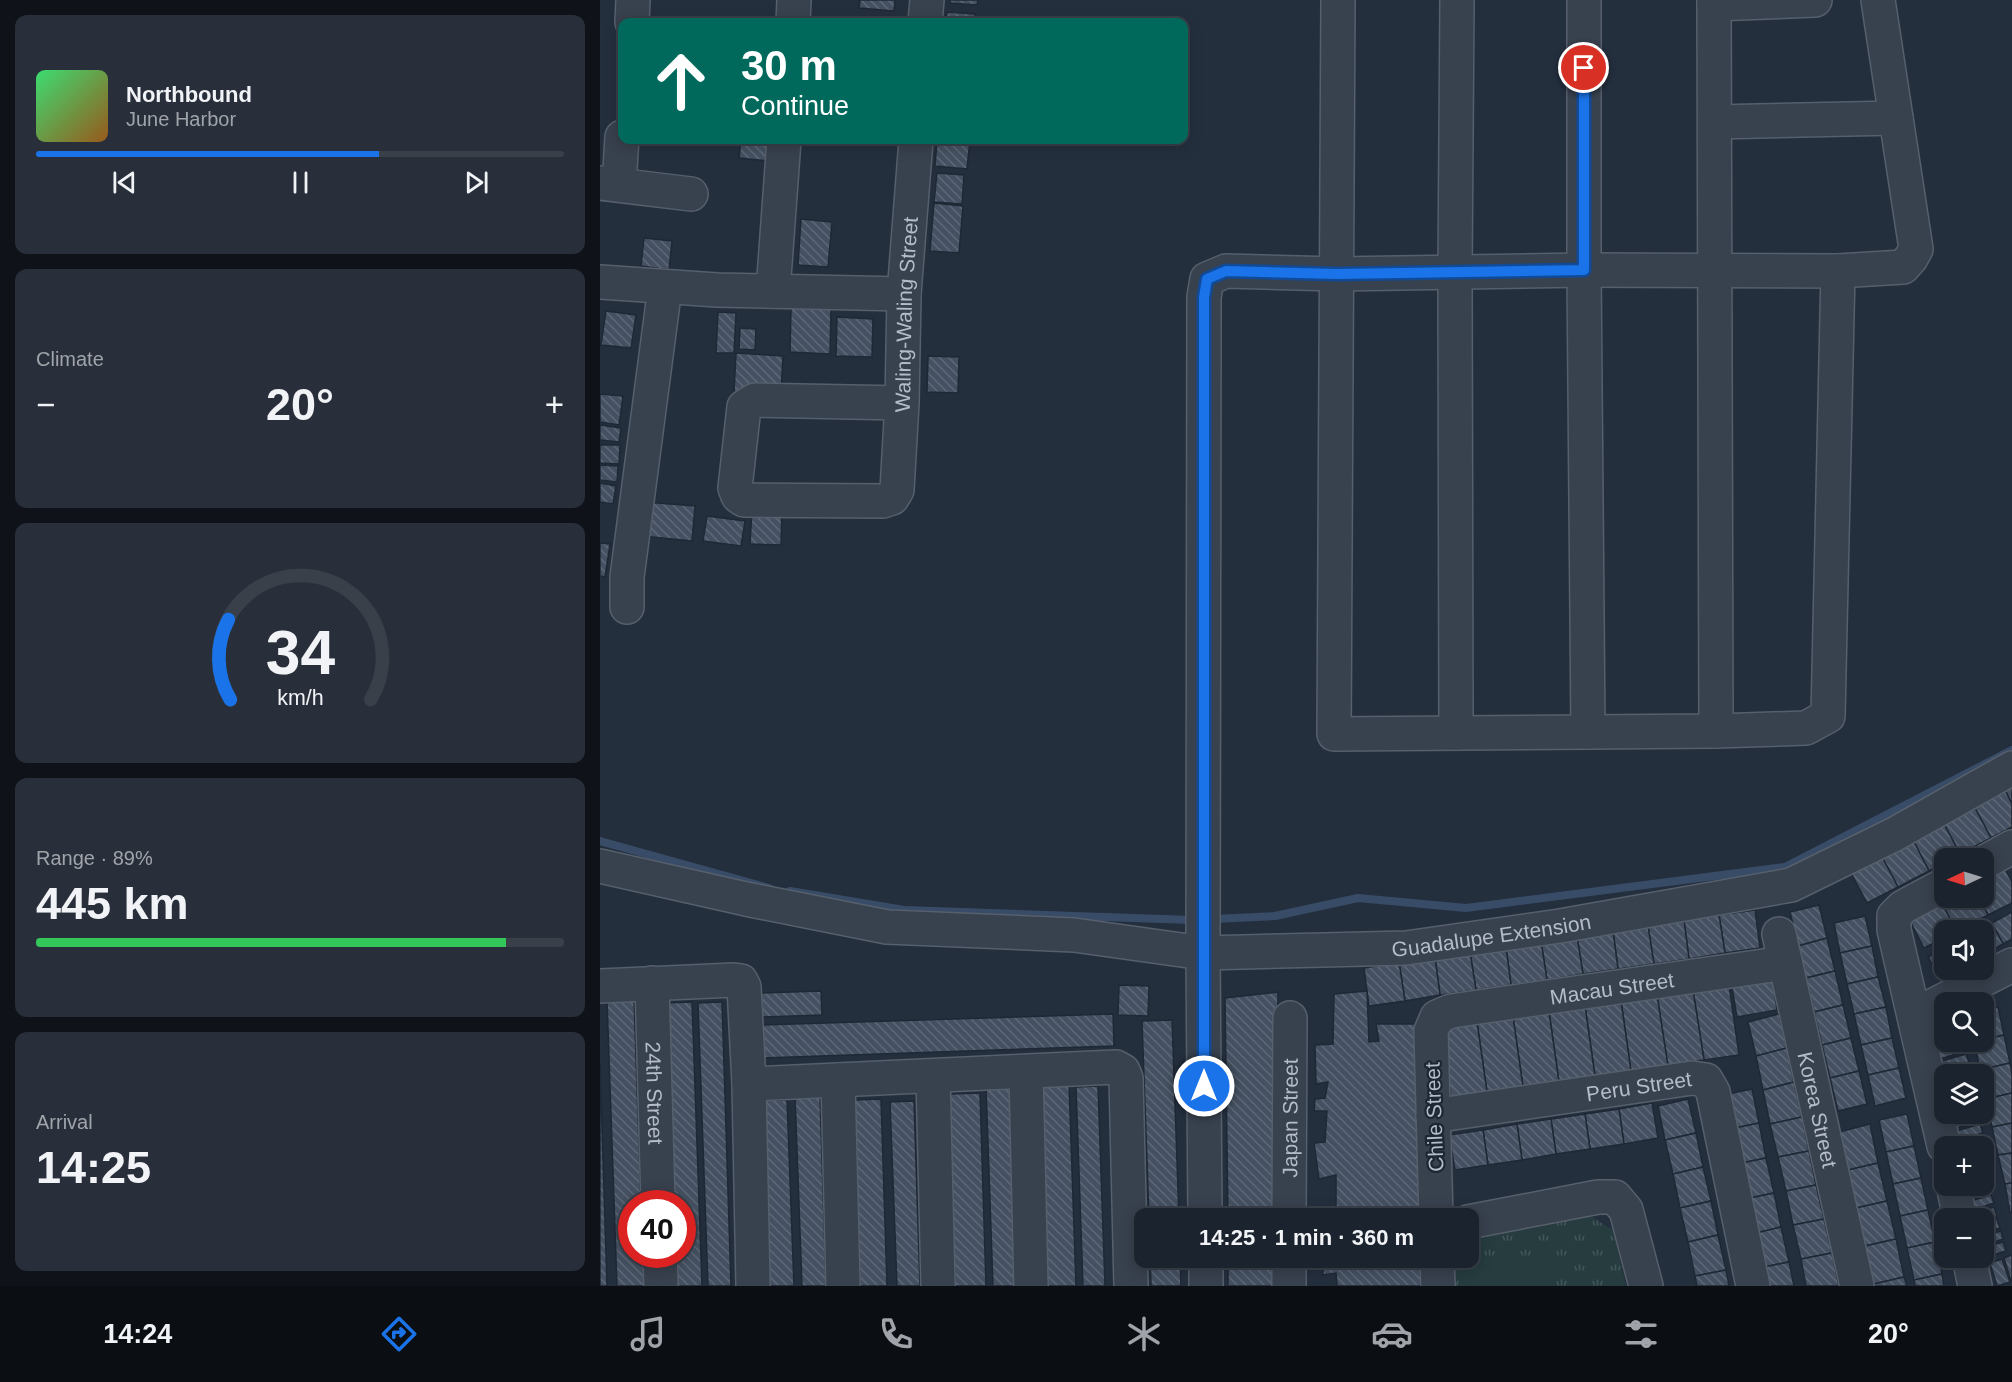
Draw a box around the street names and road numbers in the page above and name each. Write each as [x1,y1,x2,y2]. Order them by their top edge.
street label: Waling-Waling Street [890,216,921,413]
street label: Guadalupe Extension [1391,909,1593,960]
street label: Macau Street [1548,968,1675,1008]
street label: 24th Street [642,1041,668,1145]
street label: Korea Street [1794,1050,1842,1170]
street label: Japan Street [1278,1058,1301,1178]
street label: Chile Street [1421,1062,1447,1172]
street label: Peru Street [1585,1067,1693,1105]

